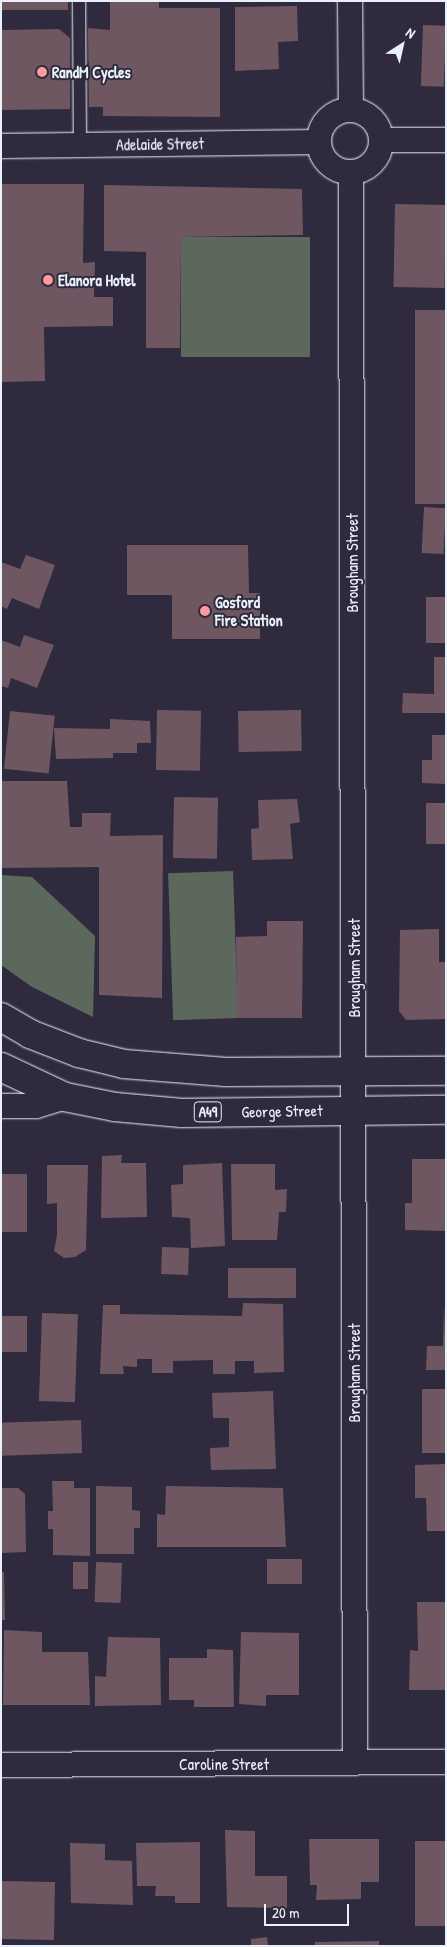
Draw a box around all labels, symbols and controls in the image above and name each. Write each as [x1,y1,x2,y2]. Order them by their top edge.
north arrow [377,20,427,70]
text: N [402,22,419,42]
place label: RandM Cycles [52,62,131,82]
marker: RandM Cycles [36,66,48,78]
street label: Adelaide Street [116,134,204,154]
place label: Elanora Hotel [58,270,135,290]
marker: Elanora Hotel [42,274,54,286]
street label: Brougham Street [342,513,362,613]
place label: Gosford Fire Station [215,592,283,630]
marker: Gosford Fire Station [199,605,211,617]
street label: Brougham Street [344,918,364,1018]
road number: A49 [193,1100,223,1124]
street label: George Street [241,1101,323,1121]
street label: Brougham Street [344,1323,364,1423]
street label: Caroline Street [179,1754,269,1774]
scale bar [267,1894,352,1926]
text: 20 m [272,1902,299,1923]

